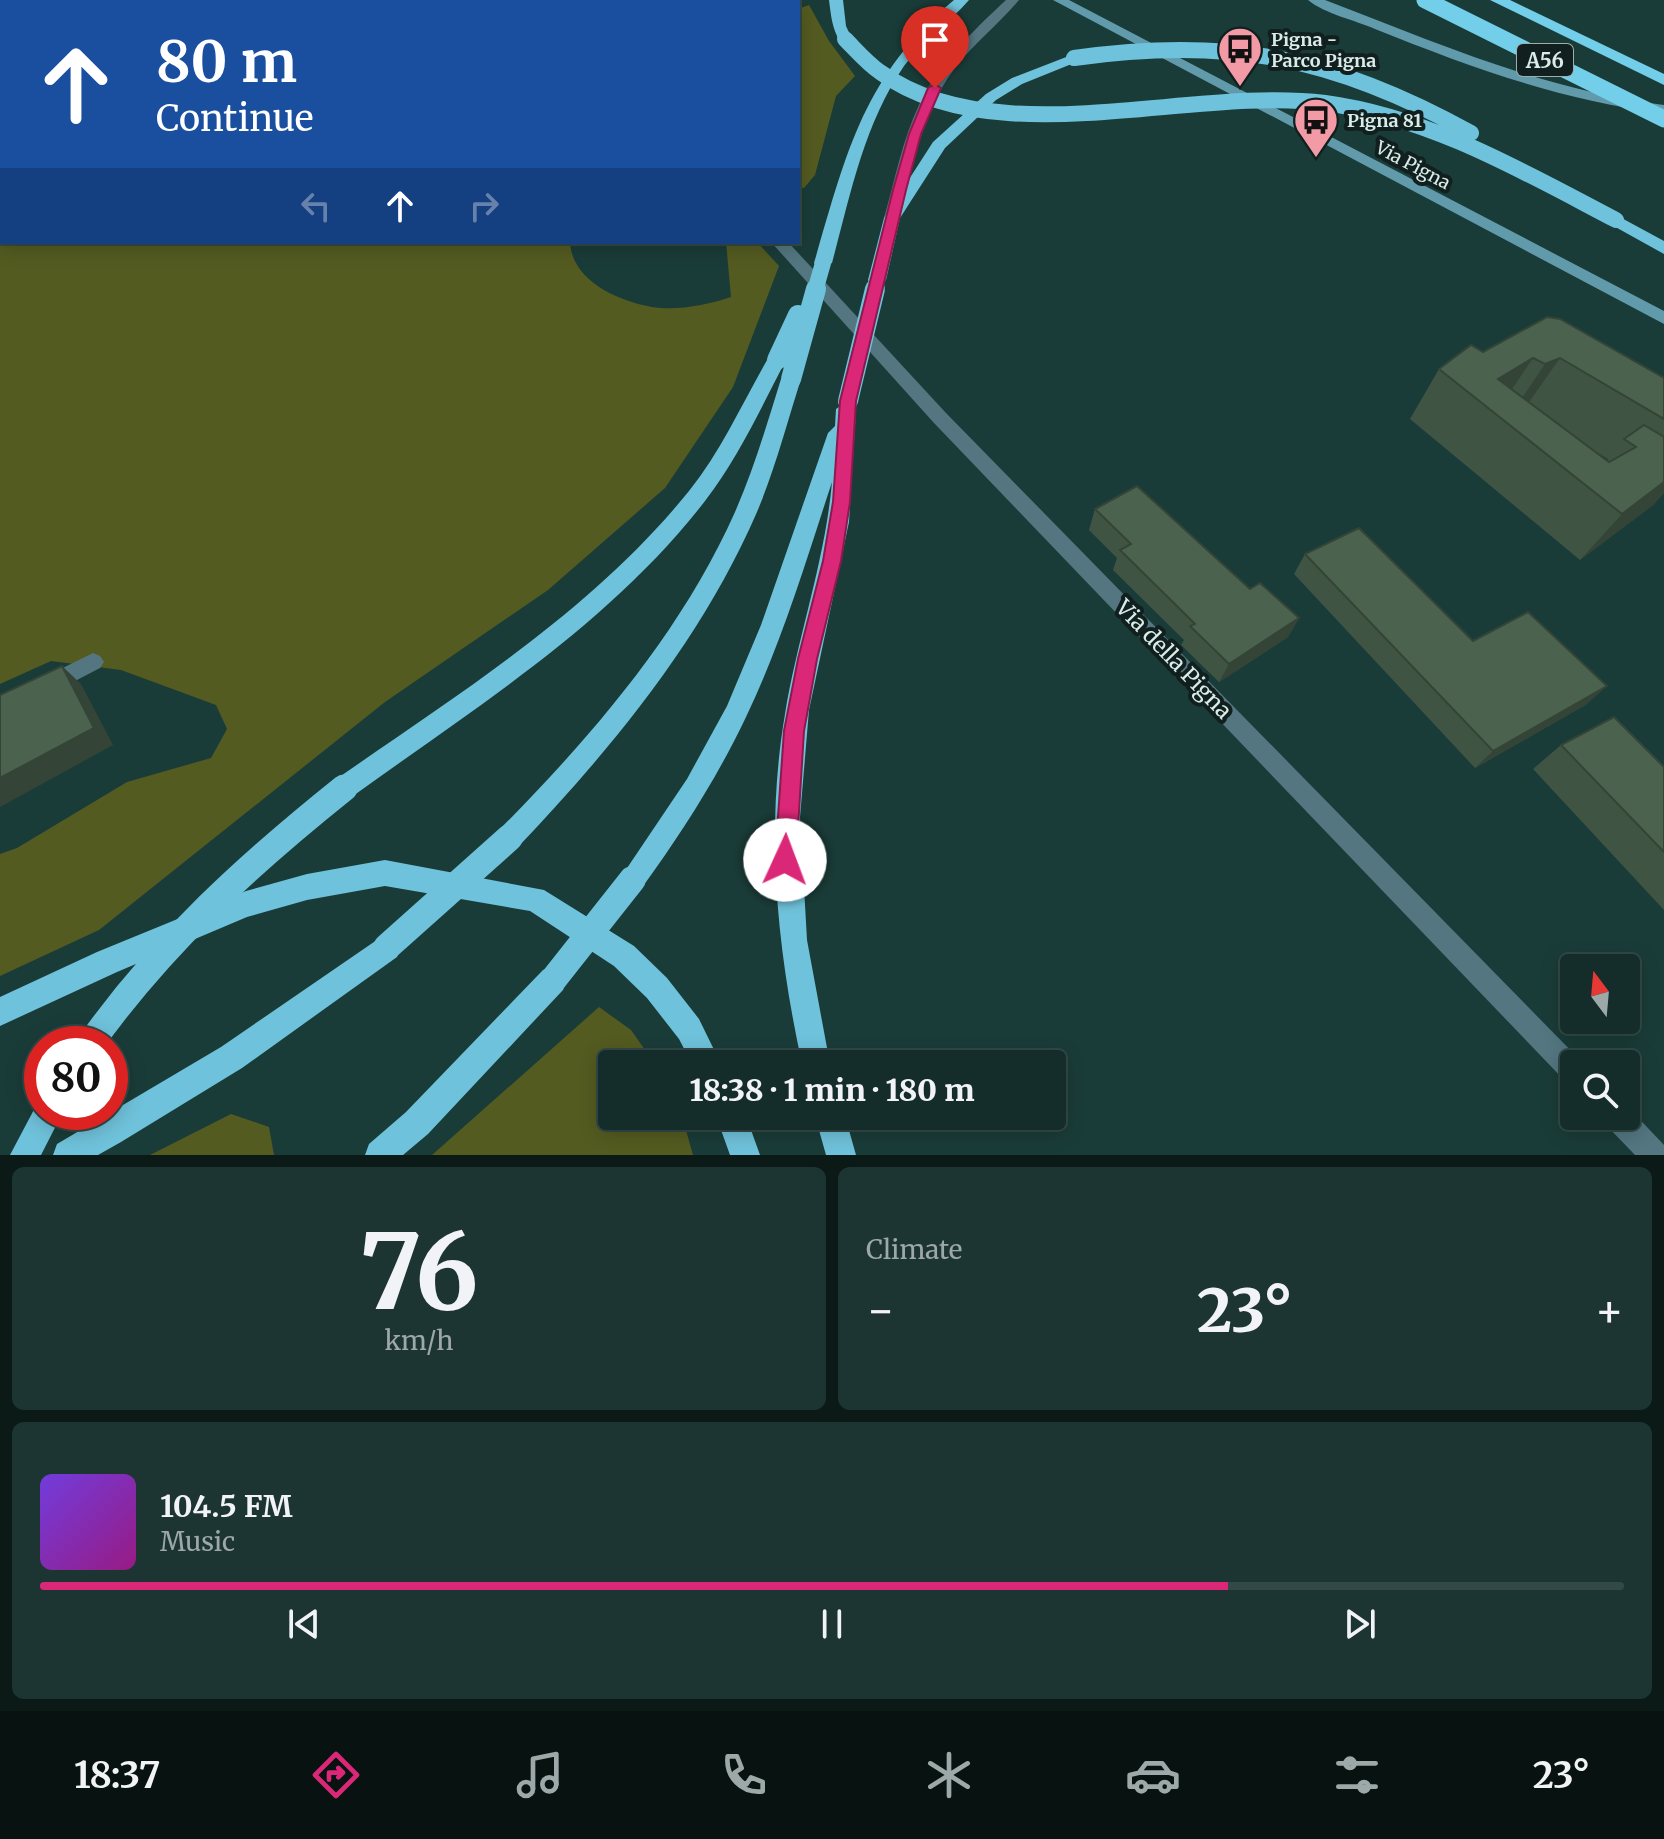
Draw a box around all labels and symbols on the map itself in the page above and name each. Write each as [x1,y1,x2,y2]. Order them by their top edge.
pin [901,6,969,88]
bus stop icon: Pigna - Parco Pigna [1216,25,1264,88]
place label: Pigna - Parco Pigna [1271,28,1376,72]
road number: A56 [1517,44,1573,76]
bus stop icon: Pigna 81 [1292,96,1340,159]
place label: Pigna 81 [1347,109,1422,132]
street label: Via Pigna [1371,135,1455,194]
street label: Via della Pigna [1109,593,1238,725]
position arrow [743,818,827,902]
north arrow [1560,954,1640,1034]
speed limit sign: 80 [24,1026,128,1130]

